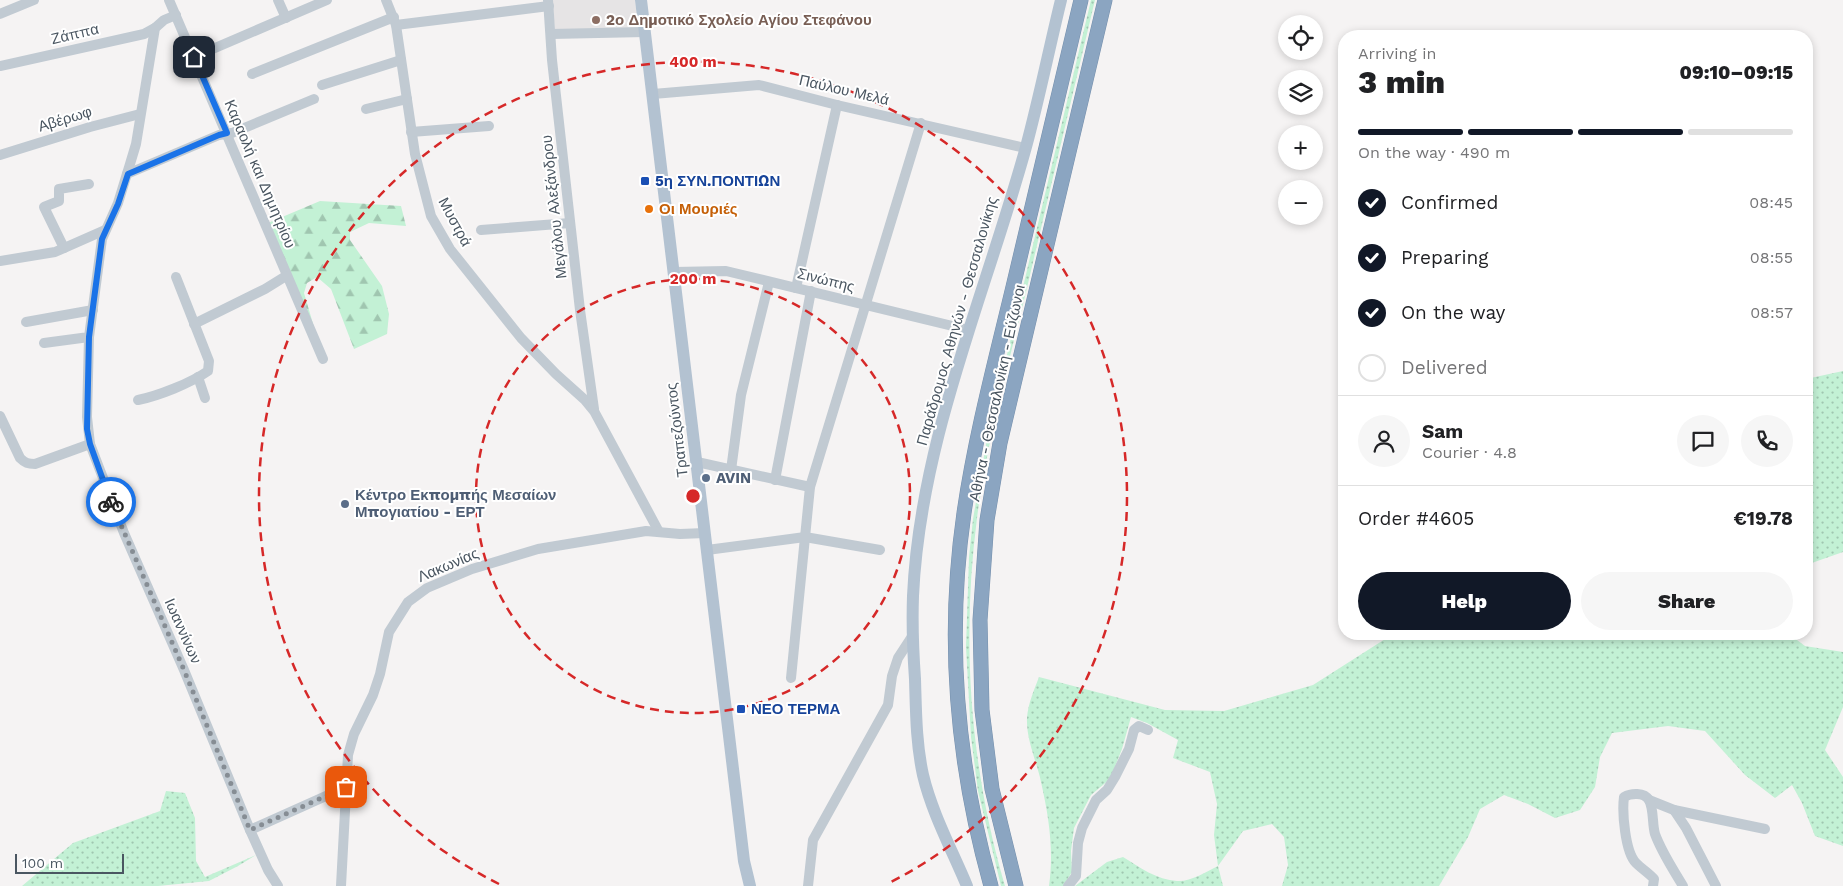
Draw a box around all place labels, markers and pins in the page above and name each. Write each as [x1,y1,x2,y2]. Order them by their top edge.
place label: 2ο Δημοτικό Σχολείο Αγίου Στεφάνου [606,11,872,29]
marker: 2ο Δημοτικό Σχολείο Αγίου Στεφάνου [590,14,602,26]
pin [173,36,215,78]
place label: 5η ΣΥΝ.ΠΟΝΤΙΩΝ [655,172,780,190]
marker: 5η ΣΥΝ.ΠΟΝΤΙΩΝ [639,175,651,187]
place label: Οι Μουριές [659,200,738,218]
marker: Οι Μουριές [643,203,655,215]
place label: AVIN [716,469,751,487]
marker: AVIN [700,472,712,484]
place label: Κέντρο Εκπομπής Μεσαίων Μπογιατίου - ΕΡΤ [355,486,556,521]
centre of rings [684,487,702,505]
marker: Κέντρο Εκπομπής Μεσαίων Μπογιατίου - ΕΡΤ [339,498,351,510]
place label: ΝΕΟ ΤΕΡΜΑ [751,700,840,718]
marker: ΝΕΟ ΤΕΡΜΑ [735,703,747,715]
pin [325,766,367,808]

